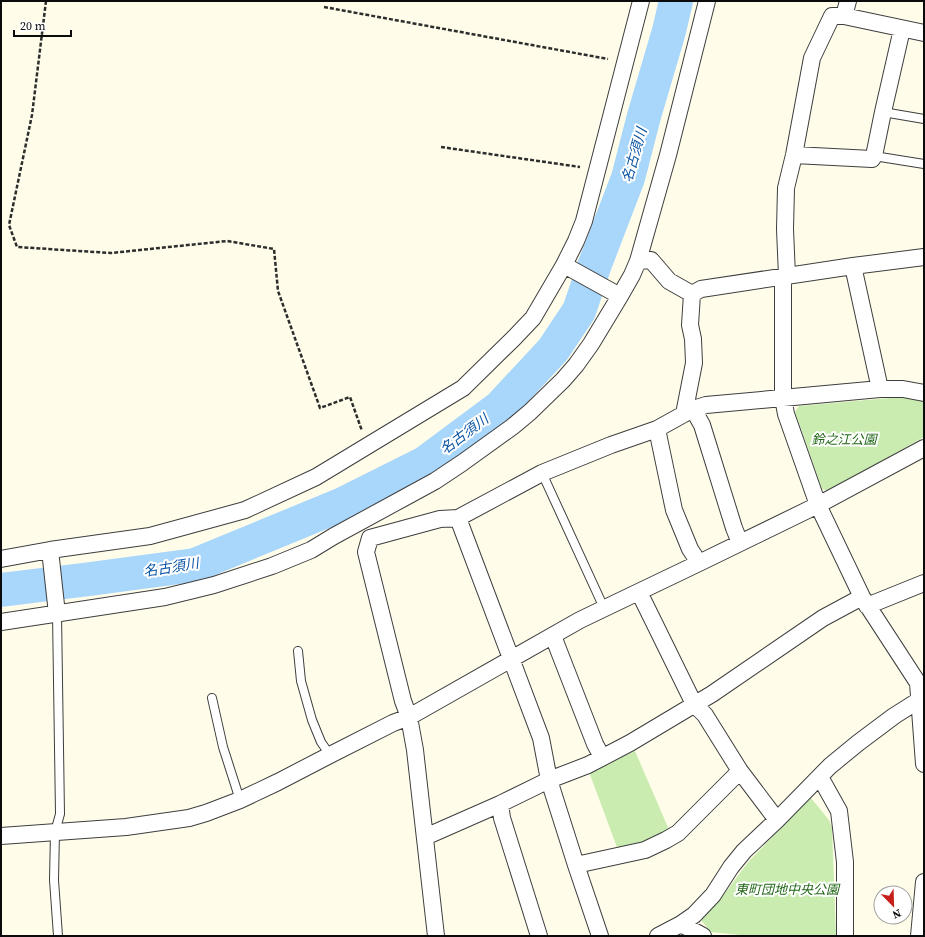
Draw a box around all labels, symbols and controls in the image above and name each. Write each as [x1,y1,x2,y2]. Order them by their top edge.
scale bar [14,12,71,38]
text: 20 m [20,18,46,34]
water label: 名古須川 [617,123,652,185]
water label: 名古須川 [436,408,494,459]
park label: 鈴之江公園 [811,431,878,448]
water label: 名古須川 [142,552,202,581]
park label: 東町団地中央公園 [735,881,841,898]
north arrow [873,885,913,925]
text: N [890,905,903,922]

